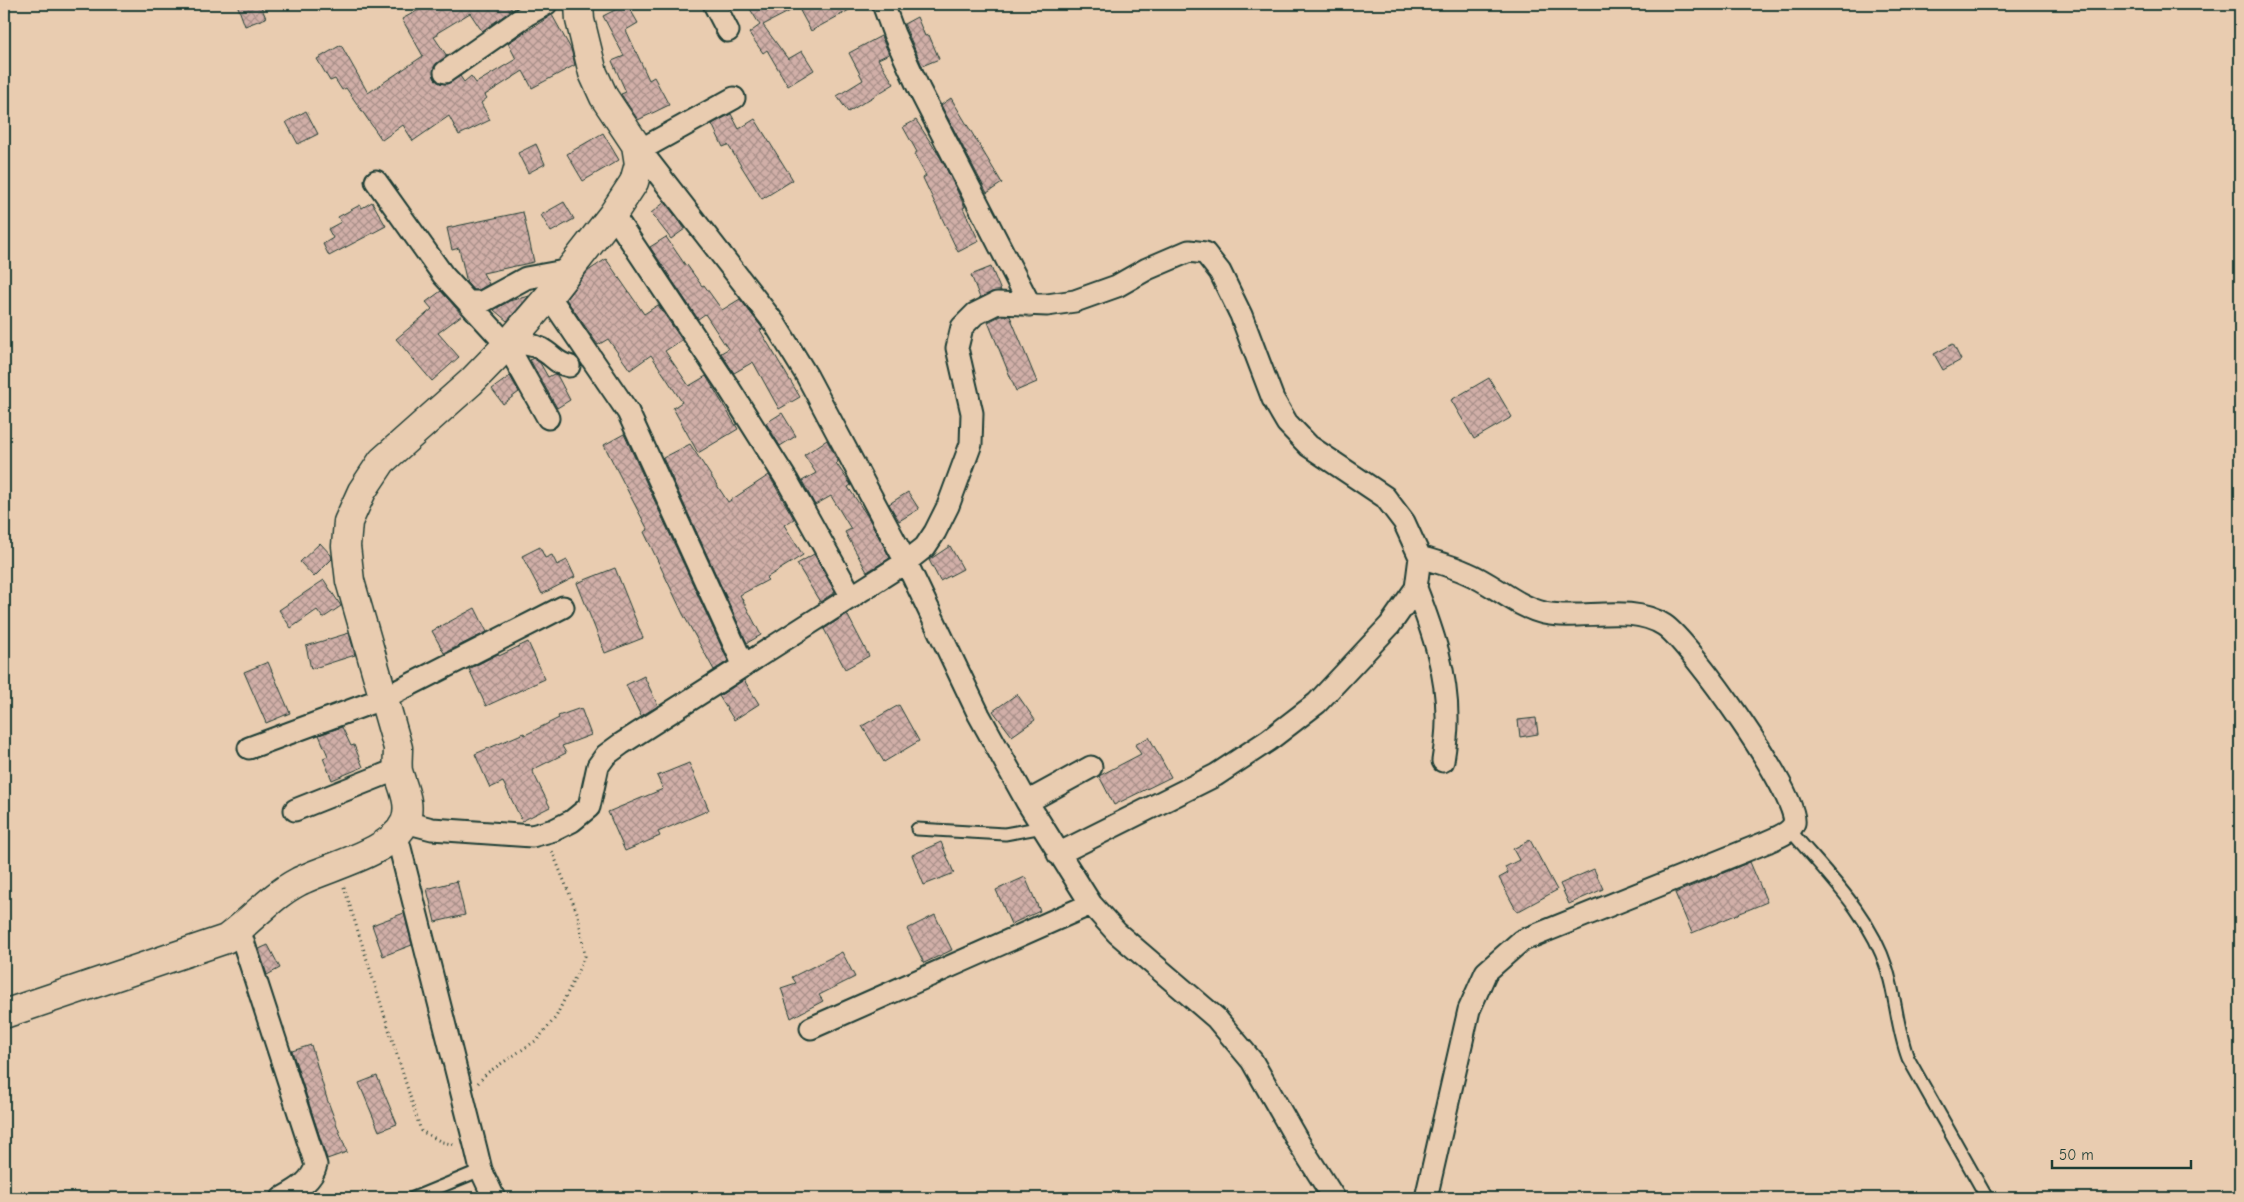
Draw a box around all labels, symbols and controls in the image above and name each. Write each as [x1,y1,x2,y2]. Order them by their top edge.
scale bar [2052,1137,2190,1169]
text: 50 m [2059,1146,2094,1164]

